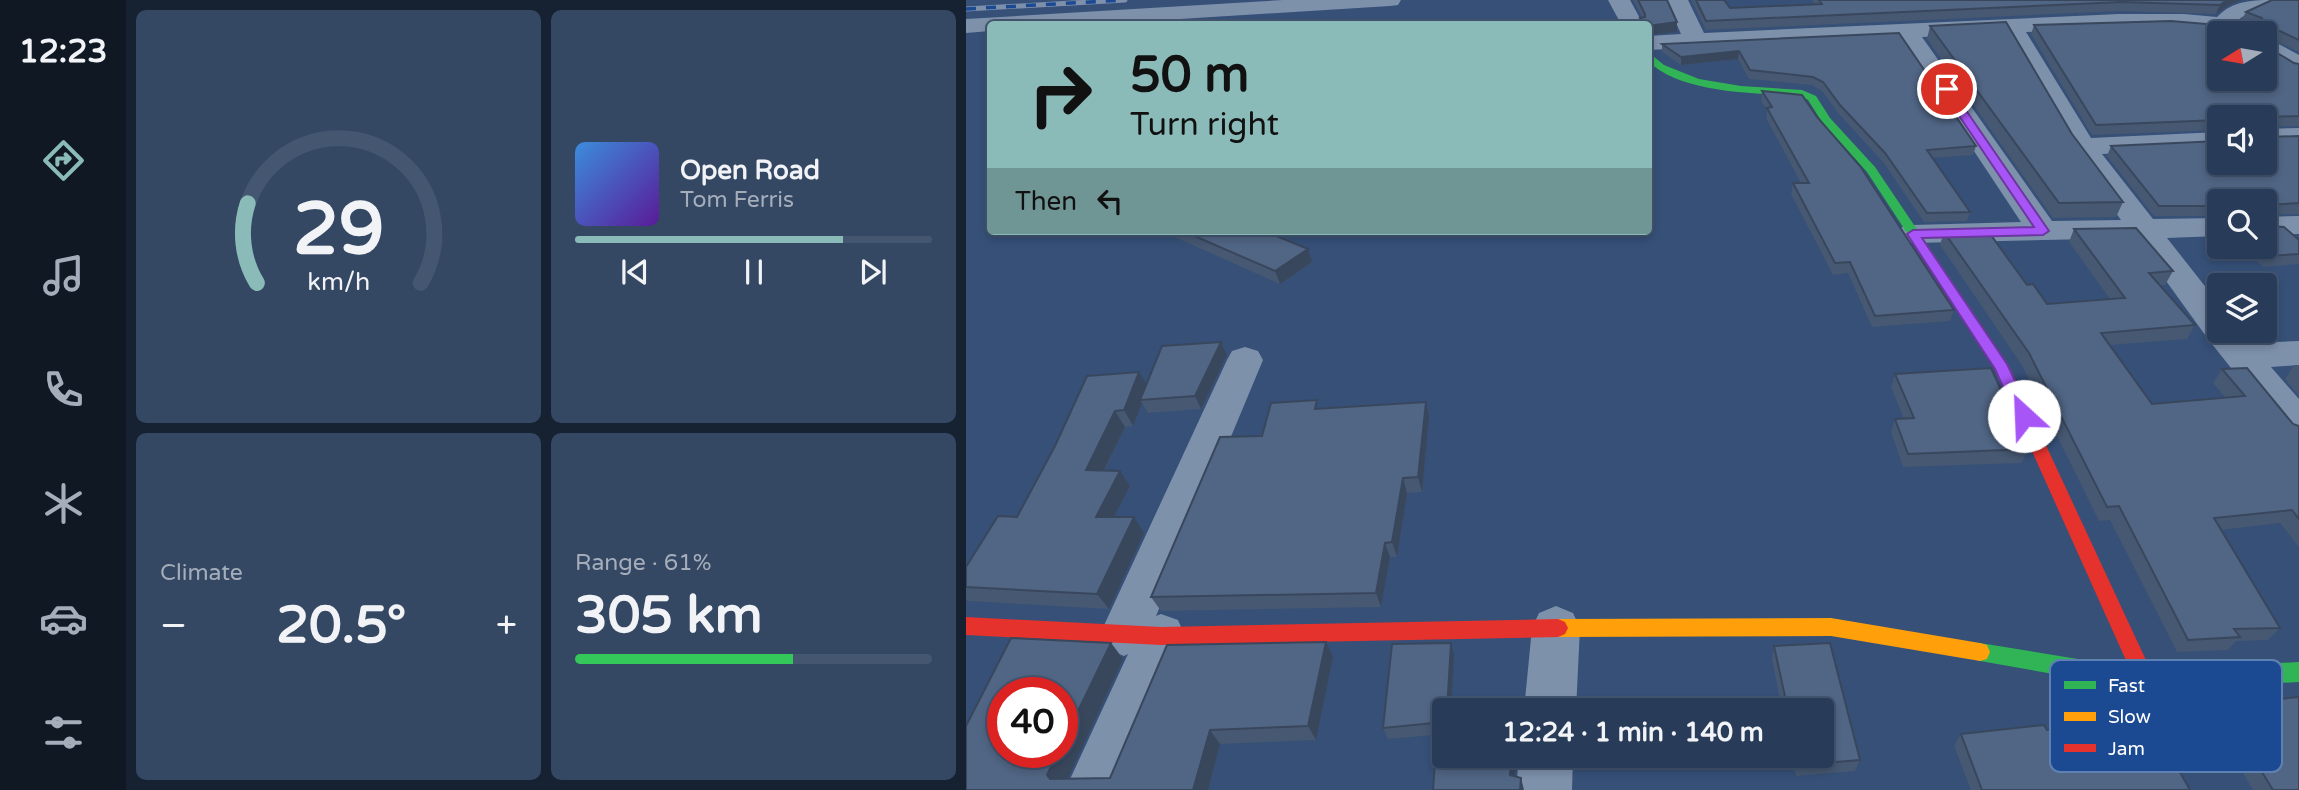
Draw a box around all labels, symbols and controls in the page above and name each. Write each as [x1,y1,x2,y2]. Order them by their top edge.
north arrow [2207,21,2277,91]
map controls [2207,21,2277,343]
text: 12:23 [19,33,107,71]
text: 50 m [1130,46,1249,105]
icon: right [1015,49,1106,140]
pin [1917,59,1977,119]
icon: arrive [1928,70,1966,108]
button: sound [2207,105,2277,175]
text: Turn right [1130,106,1279,144]
icon: directions [39,136,88,185]
text: Open Road [680,155,820,186]
icon: left [1091,182,1129,220]
text: 29 [293,186,384,274]
text: Tom Ferris [680,186,794,214]
text: Then [1015,186,1077,217]
button: search [2207,189,2277,259]
icon: music [39,251,88,300]
icon: previous [616,253,654,291]
icon: pause [735,253,773,291]
icon: next [854,253,892,291]
text: km/h [307,267,370,297]
button: layers [2207,273,2277,343]
icon: phone [39,365,88,414]
position arrow [1987,379,2061,453]
icon: climate [39,479,88,528]
text: Range · 61% [575,549,711,577]
text: Climate [160,559,243,587]
text: 305 km [575,584,763,647]
icon: car [39,594,88,643]
text: 20.5° [276,594,406,657]
text: − [160,603,187,649]
text: + [496,603,517,649]
legend [2050,660,2282,772]
text: Fast [2108,675,2145,697]
speed limit sign: 40 [987,677,1078,768]
text: Slow [2108,706,2151,728]
icon: filters [39,708,88,757]
text: 12:24 · 1 min · 140 m [1502,717,1764,748]
text: Jam [2108,738,2145,760]

